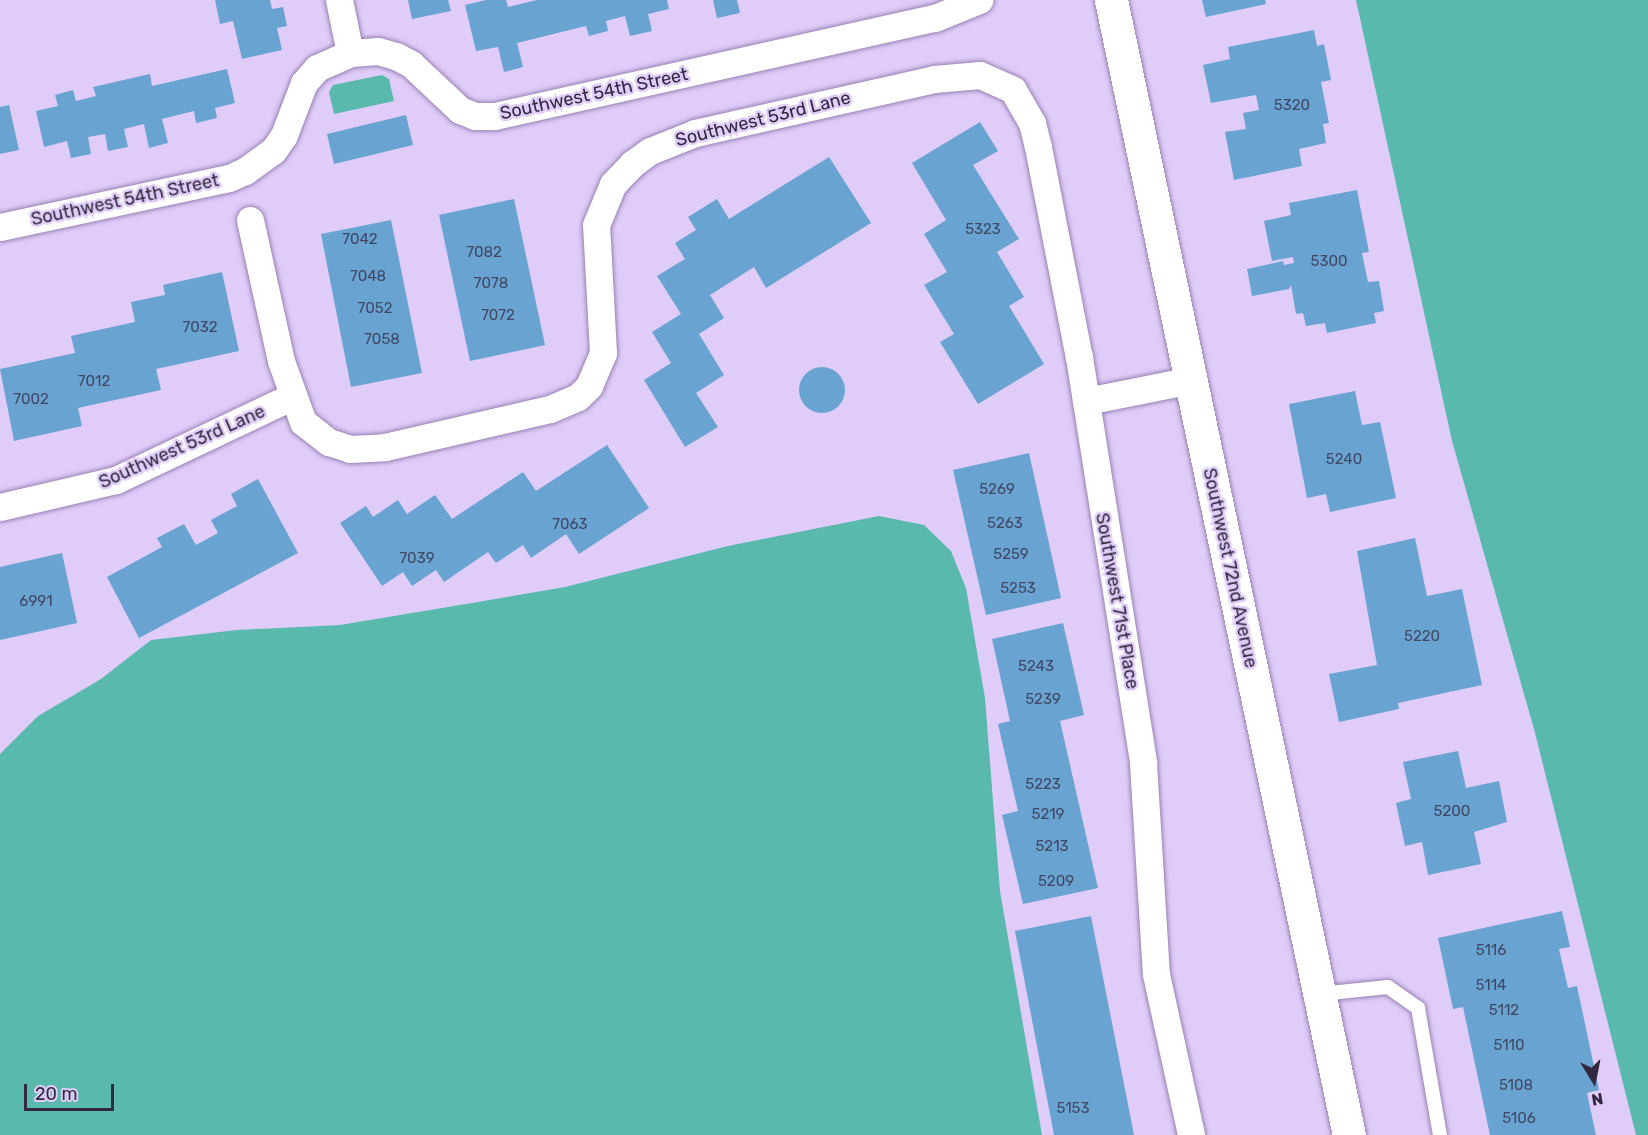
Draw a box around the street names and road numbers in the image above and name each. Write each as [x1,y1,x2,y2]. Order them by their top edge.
street label: Southwest 54th Street [498,64,690,124]
street label: Southwest 53rd Lane [673,87,853,151]
street label: Southwest 54th Street [29,170,221,230]
street label: Southwest 53rd Lane [96,401,268,493]
street label: Southwest 72nd Avenue [1198,466,1262,670]
street label: Southwest 71st Place [1091,511,1143,691]

